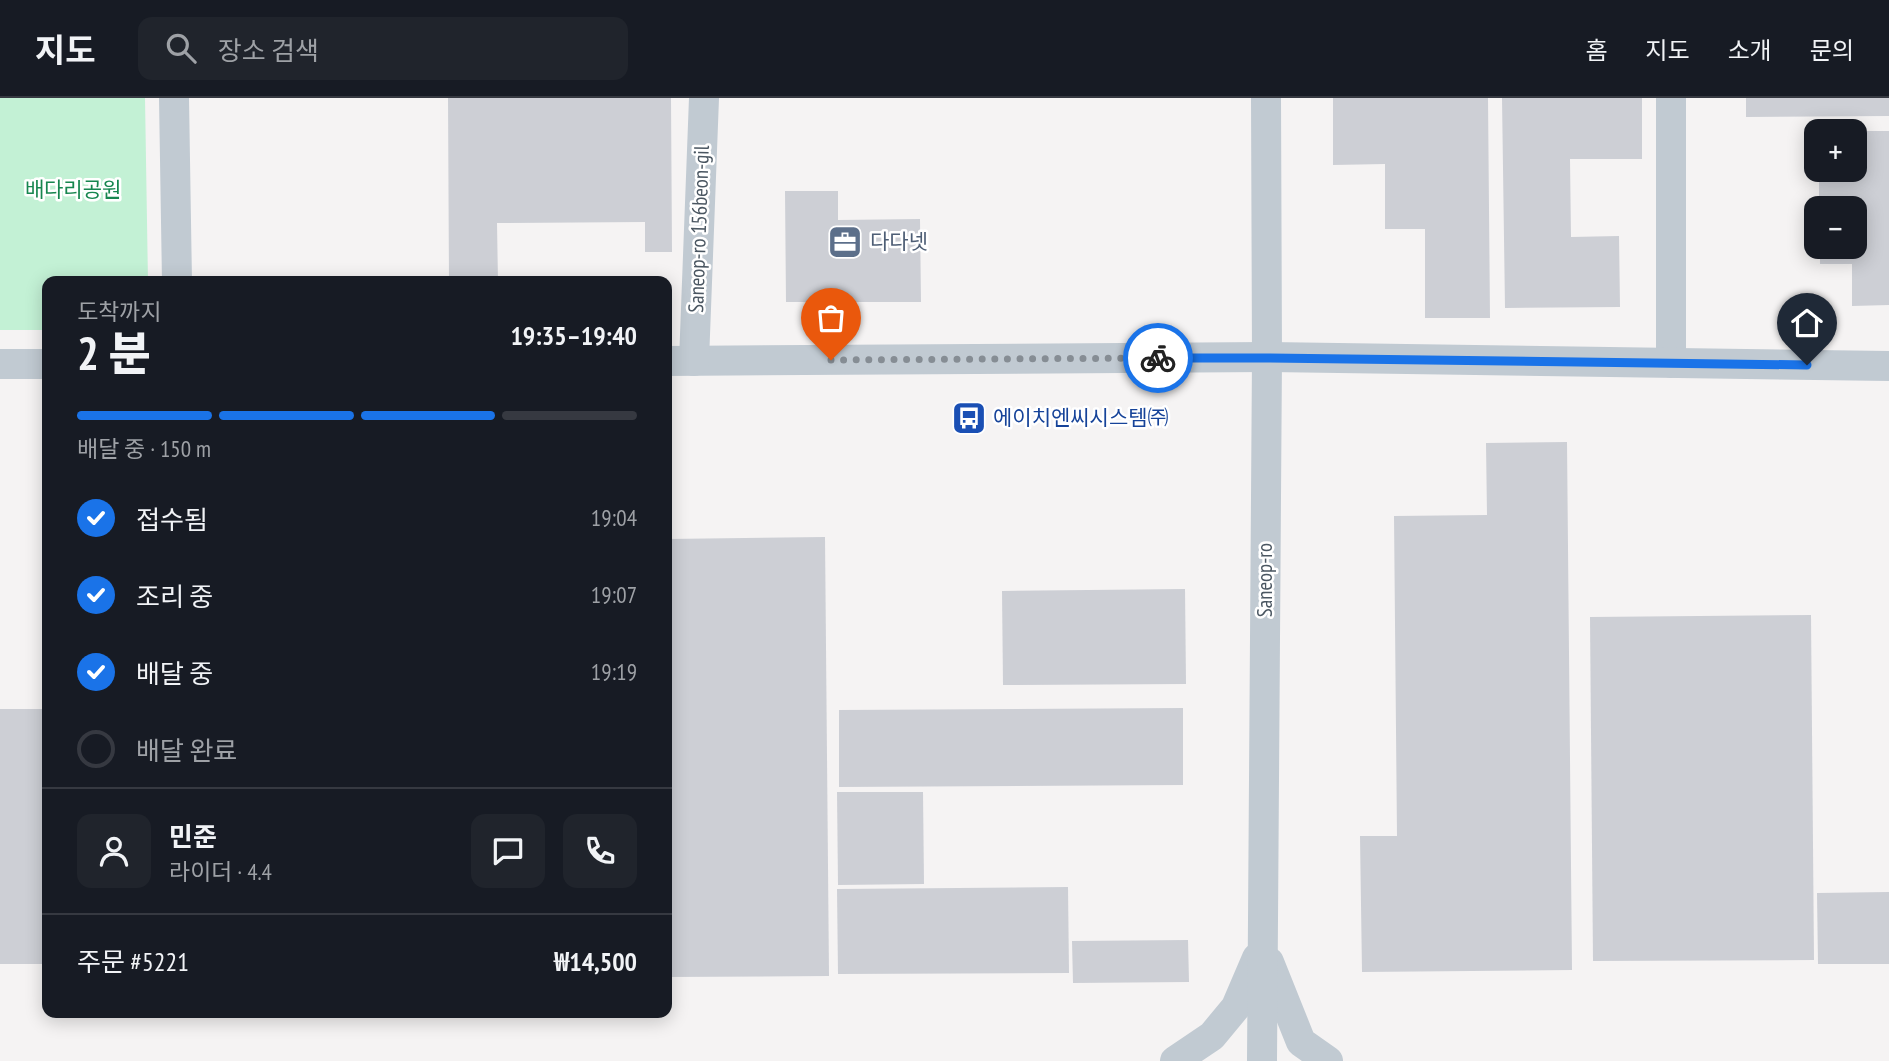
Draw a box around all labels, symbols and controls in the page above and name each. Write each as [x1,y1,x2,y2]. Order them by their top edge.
search box [138,17,628,80]
text: 지도 [35,28,96,71]
icon: search [162,29,200,67]
text: 장소 검색 [218,34,319,67]
text: 홈 [1585,35,1607,66]
text: 지도 [1645,35,1690,66]
text: 소개 [1728,35,1772,66]
text: 문의 [1810,35,1854,66]
map controls [1804,119,1867,259]
button: + [1804,119,1867,182]
street label: Saneop-ro 156beon-gil [682,145,715,313]
park label: 배다리공원 [25,176,121,203]
button: − [1804,196,1867,259]
office icon: 다다넷 [826,223,864,261]
place label: 다다넷 [870,228,928,255]
pin [801,288,861,360]
pin [1777,293,1837,365]
text: 도착까지 [77,297,162,326]
icon: bag [812,299,850,337]
icon: home [1788,304,1826,342]
text: 19:35–19:40 [510,319,637,352]
text: 2 분 [77,323,151,383]
courier [1123,323,1193,393]
icon: bike [1139,339,1177,377]
bus stop icon: 에이치엔씨시스템㈜ [950,399,988,437]
place label: 에이치엔씨시스템㈜ [993,404,1169,431]
text: 배달 중 · 150 m [77,434,211,463]
icon: check [77,499,115,537]
text: 접수됨 [136,503,208,536]
text: 19:04 [591,503,637,532]
street label: Saneop-ro [1251,543,1278,617]
icon: check [77,576,115,614]
text: 조리 중 [136,580,213,613]
text: 19:07 [591,580,637,609]
icon: check [77,653,115,691]
text: 배달 중 [136,657,213,690]
text: 19:19 [591,657,637,686]
text: 배달 완료 [136,734,237,767]
button: person [77,814,151,888]
button: chat [471,814,545,888]
button: phone [563,814,637,888]
text: 민준 [169,820,217,853]
text: 라이더 · 4.4 [169,857,272,886]
text: 주문 #5221 [77,945,189,978]
text: ₩14,500 [554,945,637,978]

